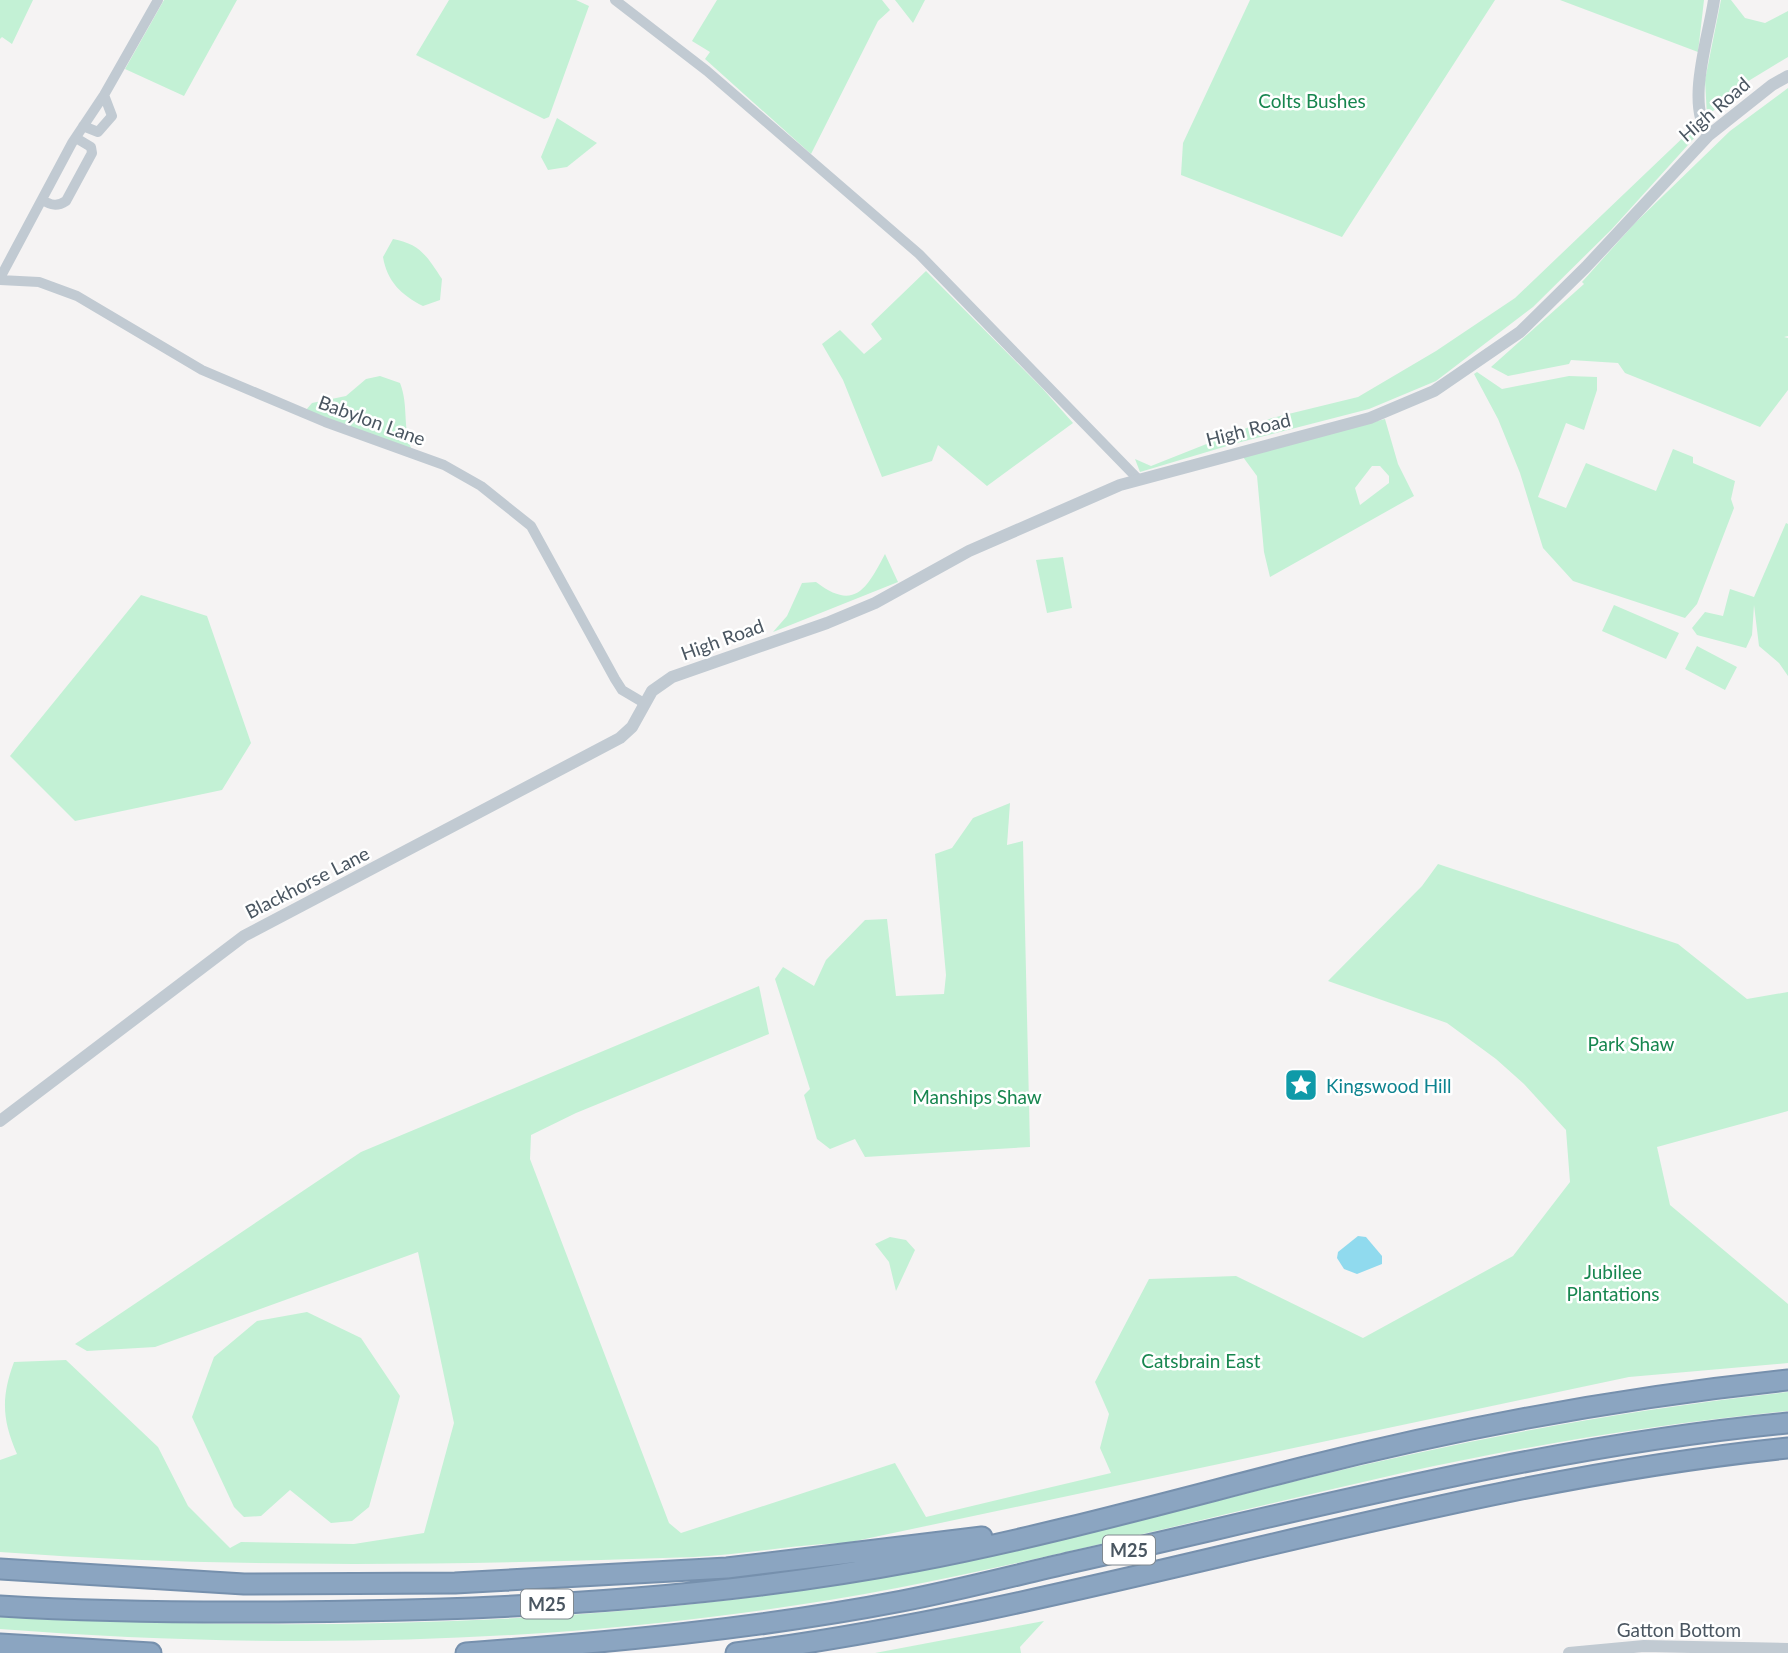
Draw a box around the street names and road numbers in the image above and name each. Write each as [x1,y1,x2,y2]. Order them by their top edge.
street label: High Road [1674,72,1754,146]
street label: Babylon Lane [315,390,429,450]
street label: High Road [1203,407,1293,451]
street label: High Road [677,613,767,665]
street label: Blackhorse Lane [241,841,373,923]
road number: M25 [1103,1535,1155,1564]
road number: M25 [521,1590,573,1618]
street label: Gatton Bottom [1617,1618,1741,1641]

